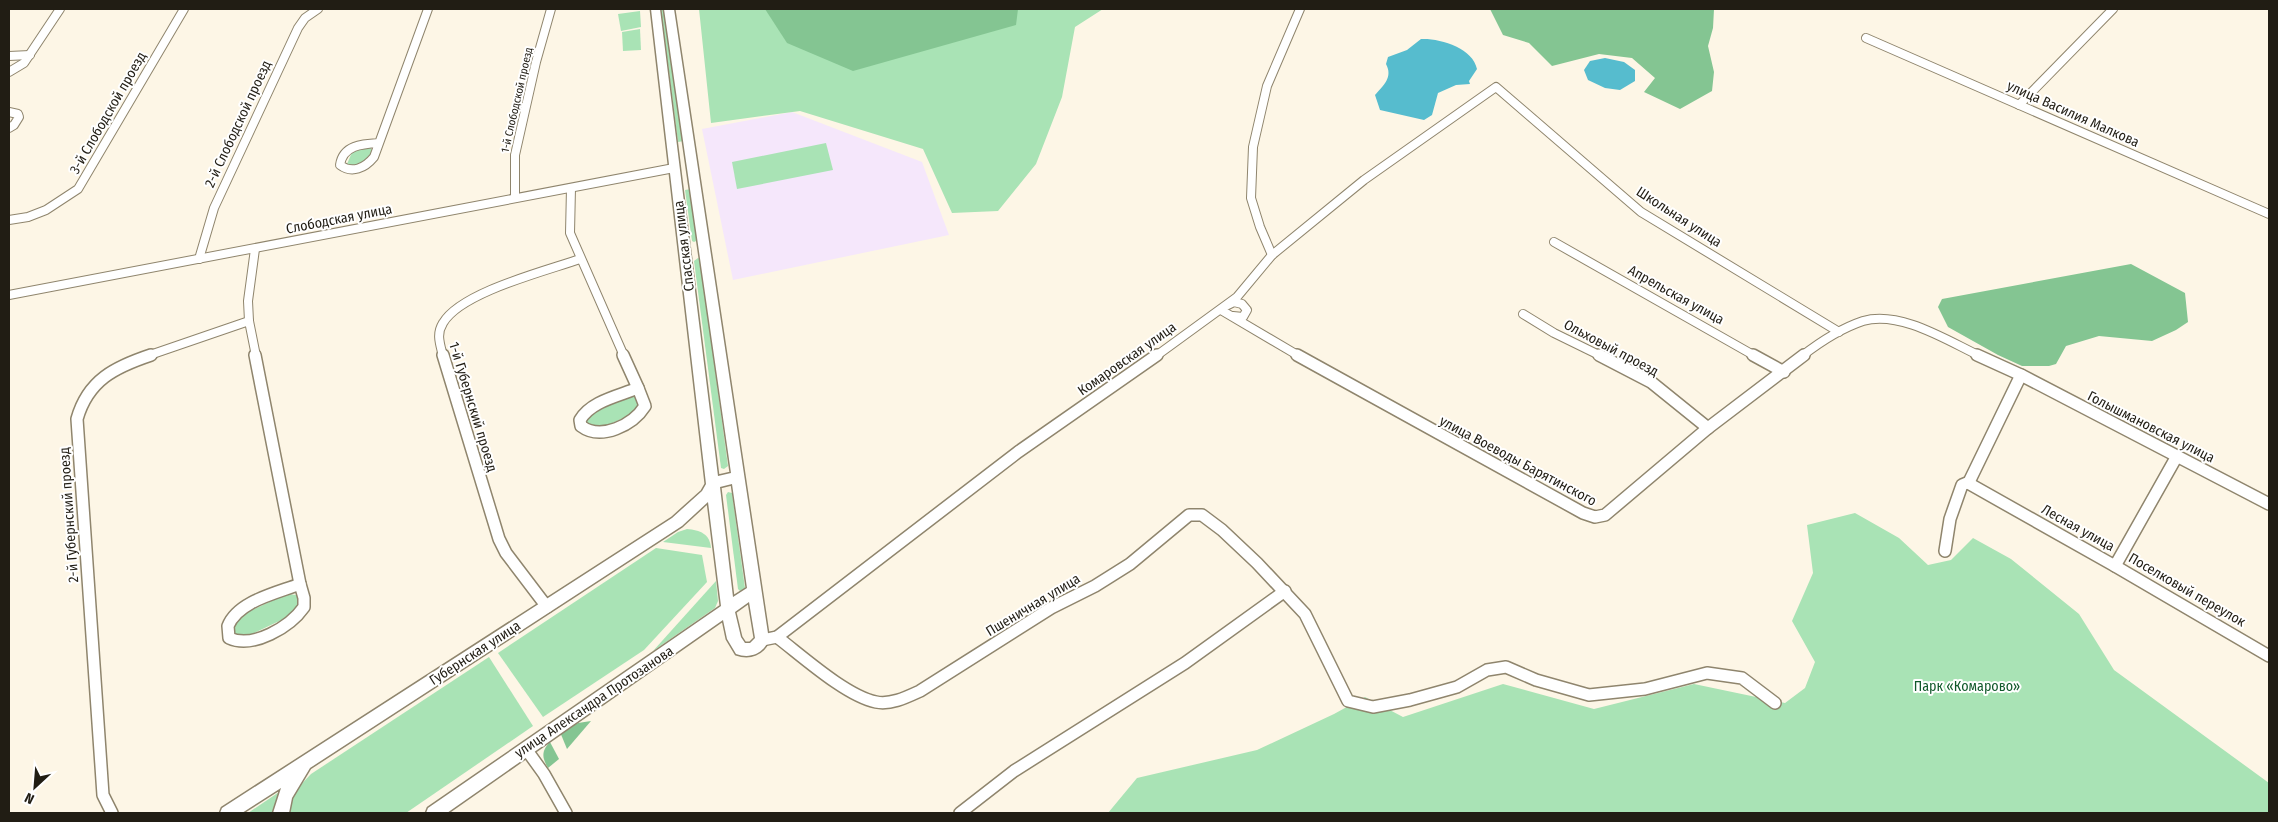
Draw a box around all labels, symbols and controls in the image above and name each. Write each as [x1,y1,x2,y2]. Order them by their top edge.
street label: 1-й Слободской проезд [499,46,536,154]
street label: 3-й Слободской проезд [66,49,150,177]
street label: 2-й Слободской проезд [201,58,275,190]
street label: улица Василия Малкова [2004,77,2142,151]
street label: Школьная улица [1633,183,1725,251]
street label: Спасская улица [670,199,698,292]
street label: Слободская улица [285,200,394,238]
street label: Апрельская улица [1625,262,1727,328]
street label: Ольховый проезд [1561,316,1661,380]
street label: Комаровская улица [1074,319,1180,399]
street label: 1-й Губернский проезд [445,340,501,474]
street label: Голышмановская улица [2085,388,2218,467]
street label: улица Воеводы Барятинского [1437,412,1599,510]
street label: 2-й Губернский проезд [56,447,82,583]
street label: Лесная улица [2039,501,2118,555]
street label: Поселковый переулок [2125,550,2249,631]
street label: Пшеничная улица [983,570,1083,640]
street label: Губернская улица [426,617,524,689]
street label: улица Александра Протозанова [511,642,677,762]
park label: Парк «Комарово» [1914,678,2020,695]
north arrow [10,762,60,812]
text: N [22,789,37,808]

